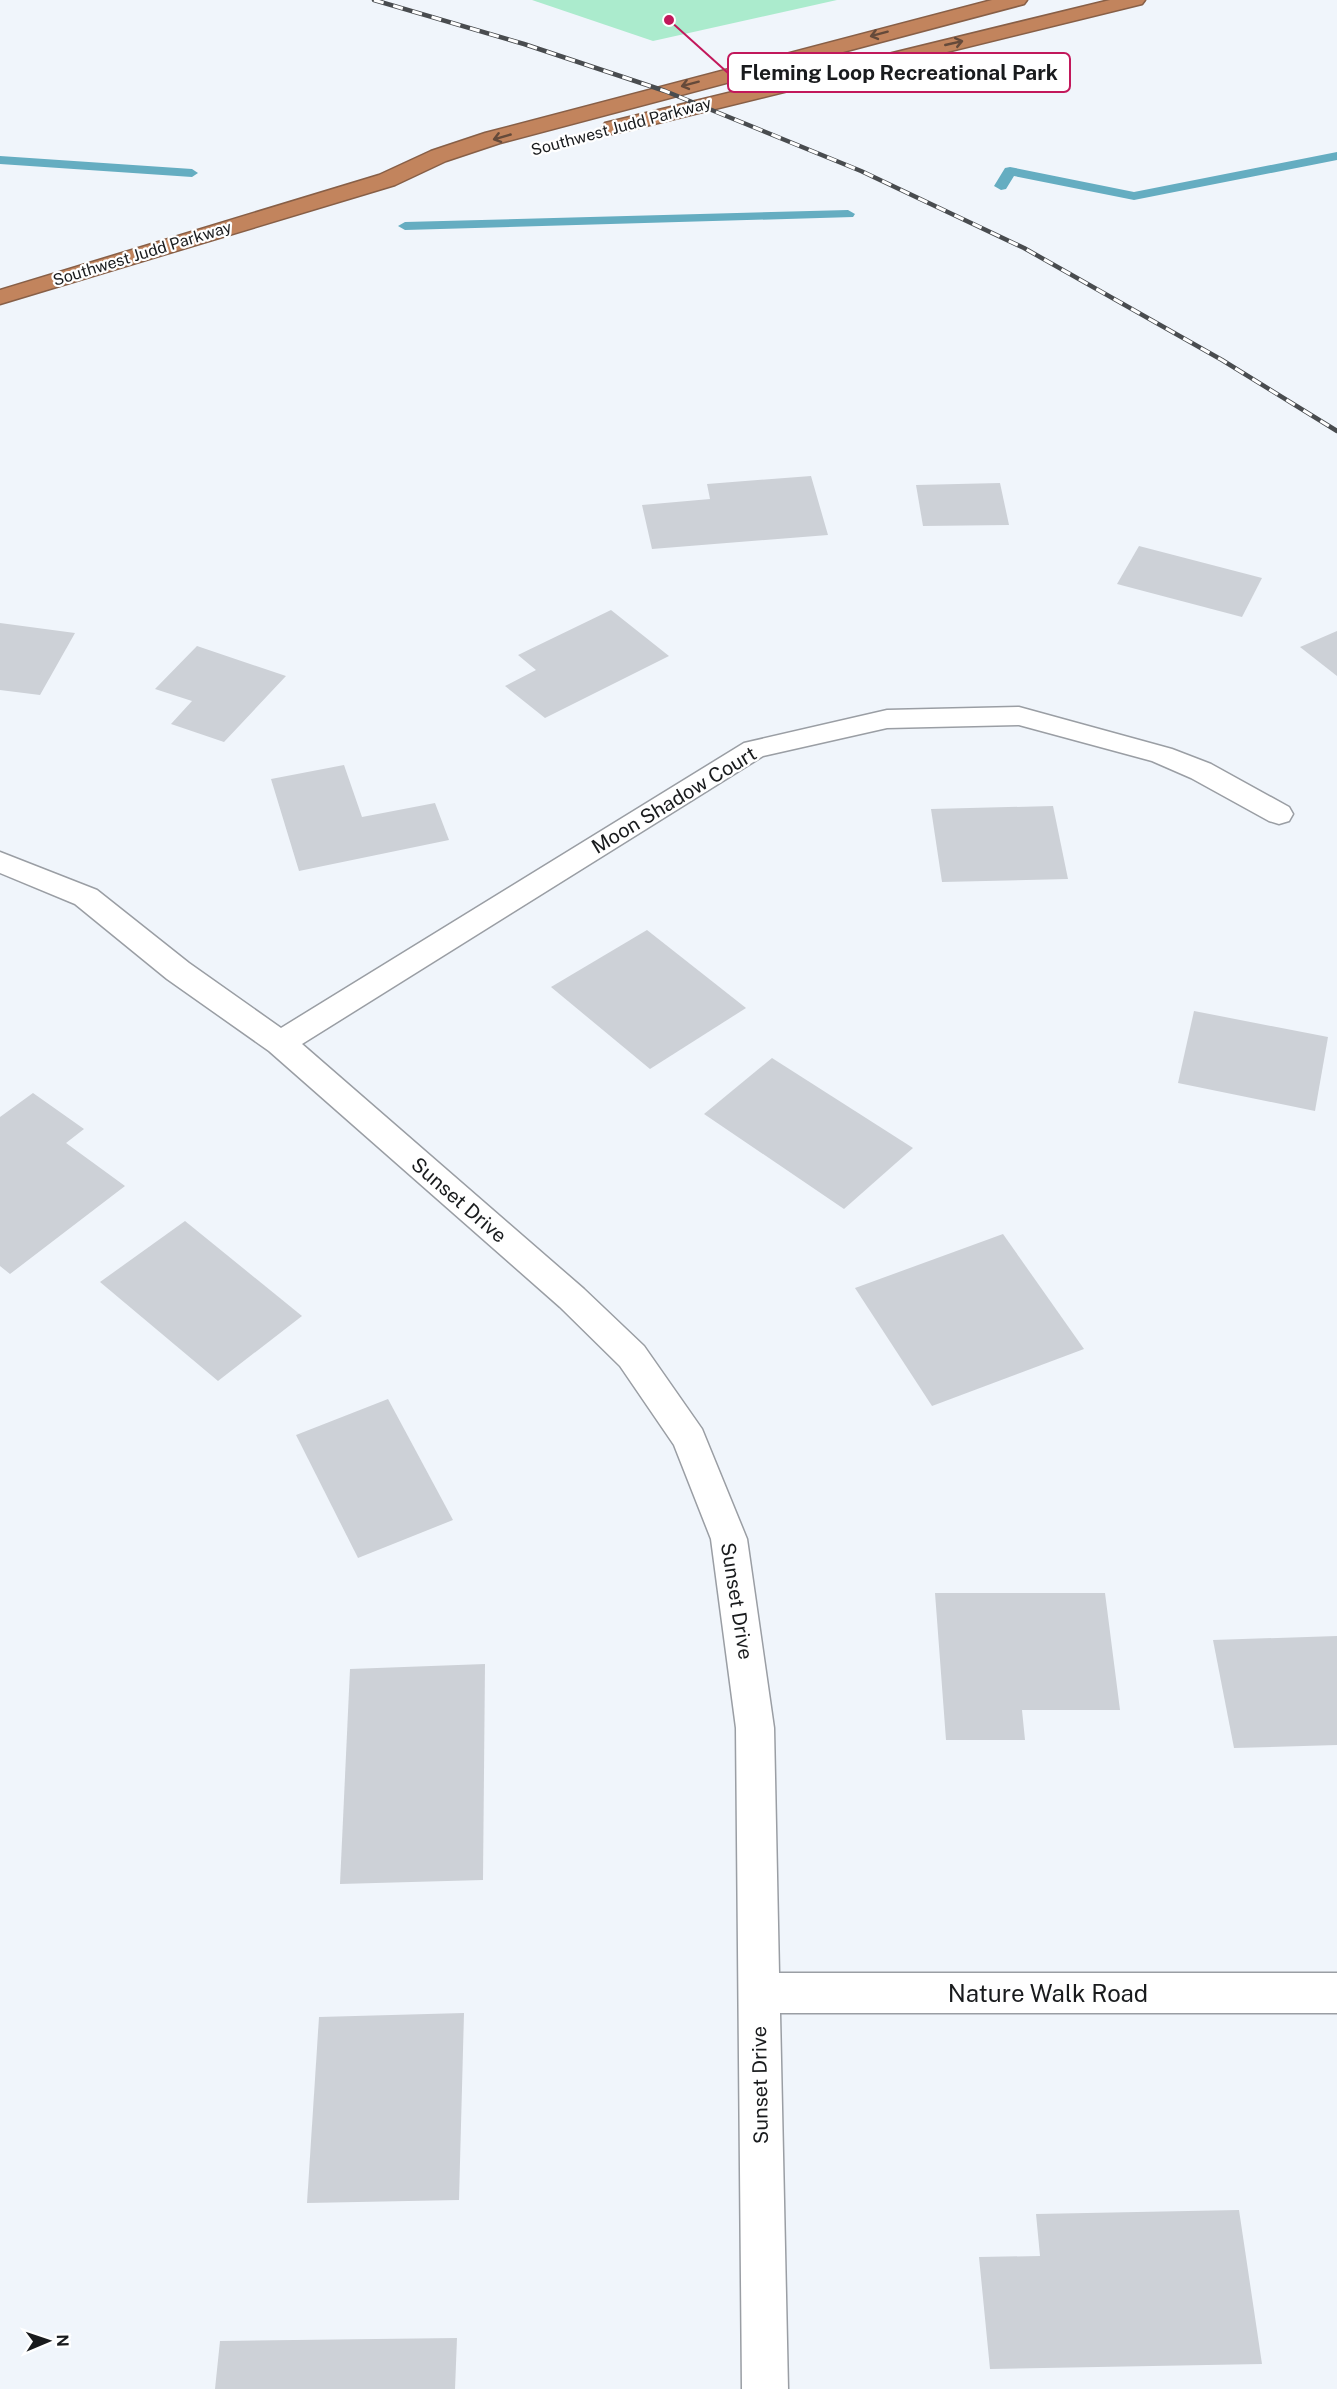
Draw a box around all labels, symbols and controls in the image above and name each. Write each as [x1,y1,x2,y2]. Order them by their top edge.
one-way arrow [869,29,888,40]
one-way arrow [944,37,963,49]
callout: Fleming Loop Recreational Park [728,53,1070,92]
text: Fleming Loop Recreational Park [740,60,1058,85]
one-way arrow [681,79,700,91]
street label: Southwest Judd Parkway [529,93,714,160]
one-way arrow [493,132,512,143]
street label: Southwest Judd Parkway [51,217,234,290]
street label: Moon Shadow Court [587,741,761,859]
street label: Sunset Drive [407,1152,511,1248]
street label: Sunset Drive [716,1541,758,1661]
street label: Nature Walk Road [948,1979,1148,2007]
street label: Sunset Drive [747,2026,773,2144]
north arrow [18,2311,78,2371]
text: N [53,2334,72,2347]

